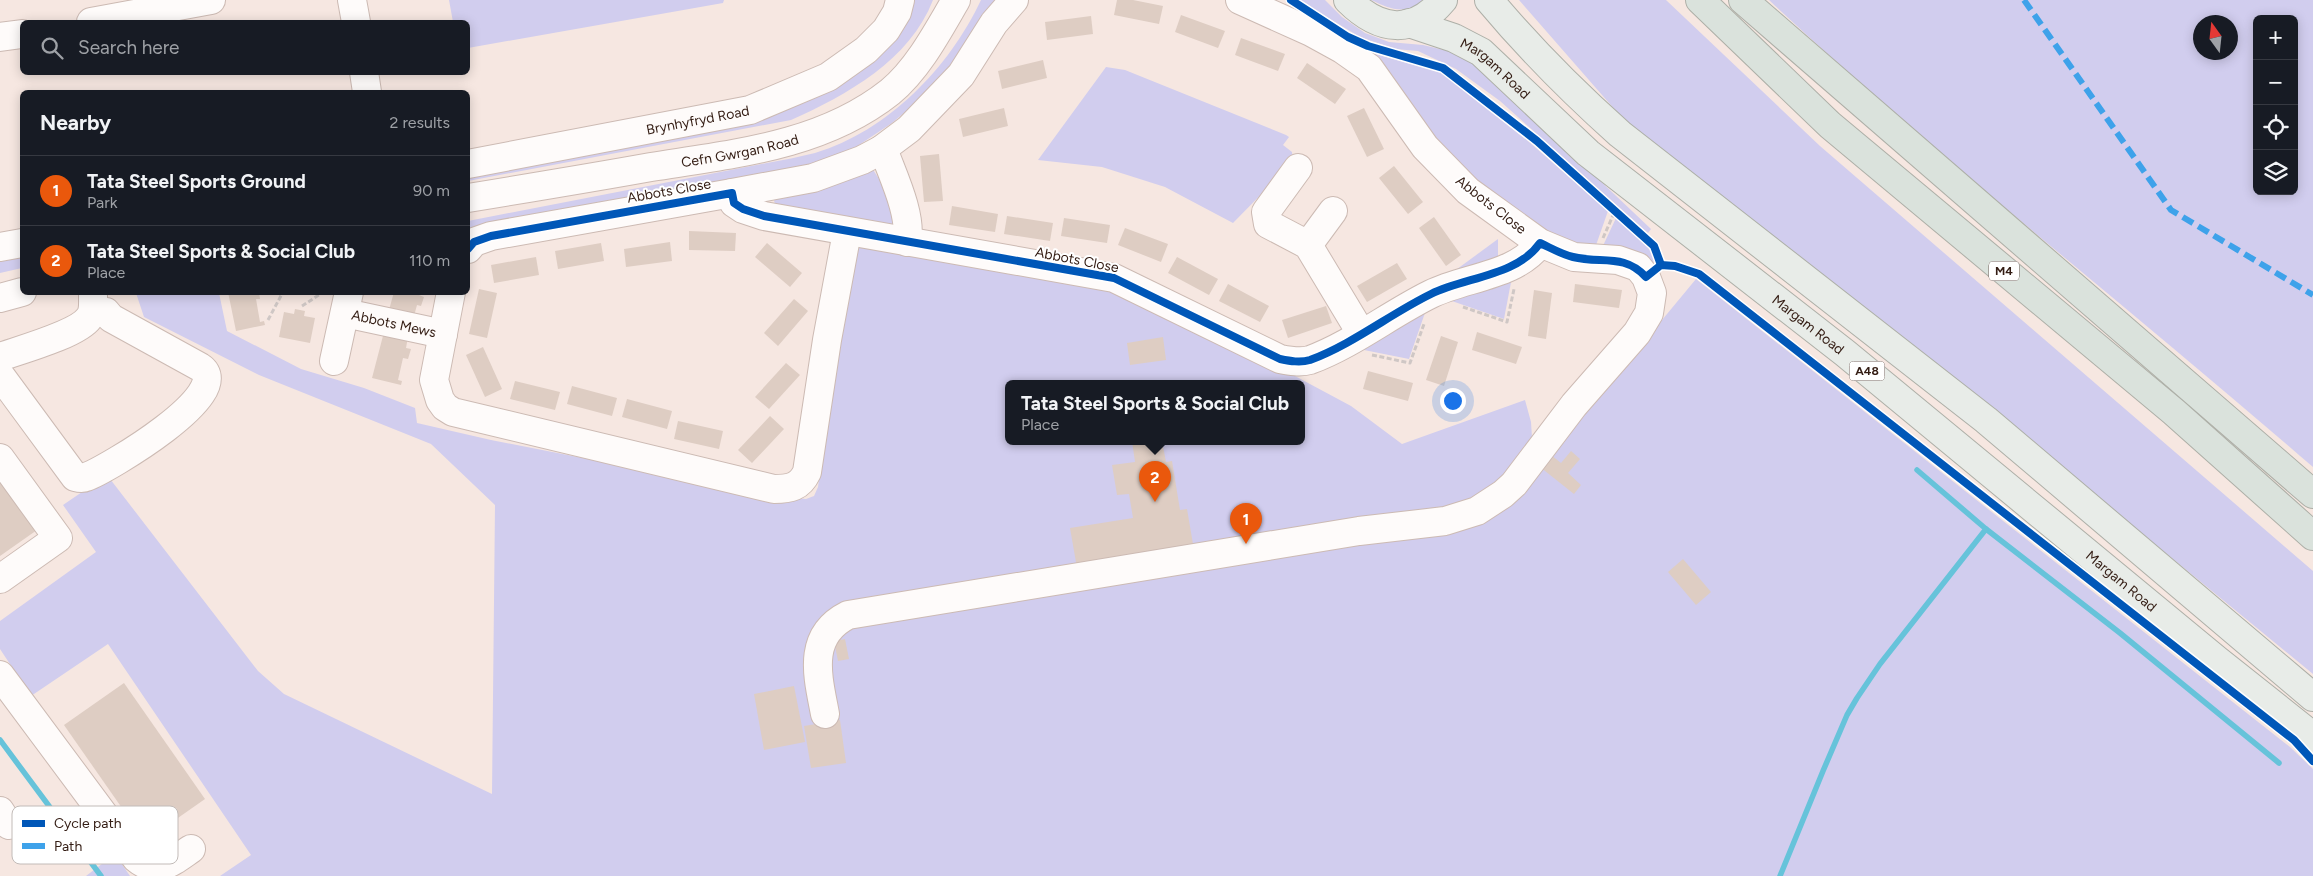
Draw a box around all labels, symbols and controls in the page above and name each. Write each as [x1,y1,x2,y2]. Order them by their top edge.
north arrow [2193,15,2238,60]
map controls [2253,15,2298,195]
button: + [2253,15,2298,60]
search box [20,20,470,75]
icon: search [38,34,66,62]
street label: Margam Road [1457,34,1534,102]
text: Search here [78,36,180,59]
button: − [2253,60,2298,105]
street label: Brynhyfryd Road [645,102,751,138]
button: locate [2253,105,2298,150]
text: Nearby [40,110,111,135]
text: 2 results [390,113,450,132]
street label: Cefn Gwrgan Road [680,130,801,171]
button: layers [2253,150,2298,195]
text: Tata Steel Sports Ground [87,170,306,193]
street label: Abbots Close [1452,172,1530,238]
street label: Abbots Close [626,175,713,207]
text: 1 [53,181,59,200]
text: 90 m [413,181,450,200]
text: Park [87,193,117,212]
text: Tata Steel Sports & Social Club [87,240,355,263]
street label: Abbots Close [1034,244,1121,276]
text: 2 [51,251,61,270]
text: 110 m [409,251,450,270]
road number: M4 [1989,262,2019,280]
text: Place [87,263,125,282]
street label: Margam Road [1769,291,1848,358]
street label: Abbots Mews [350,306,438,341]
road number: A48 [1850,362,1884,381]
popup [1005,380,1305,445]
your location [1440,388,1466,414]
text: Tata Steel Sports & Social Club [1021,392,1289,415]
text: Place [1021,415,1059,434]
pin: 2 [1139,461,1171,502]
pin: 1 [1230,503,1262,544]
street label: Margam Road [2083,547,2160,615]
legend [12,806,178,864]
text: Cycle path [54,815,122,832]
text: Path [54,838,82,855]

